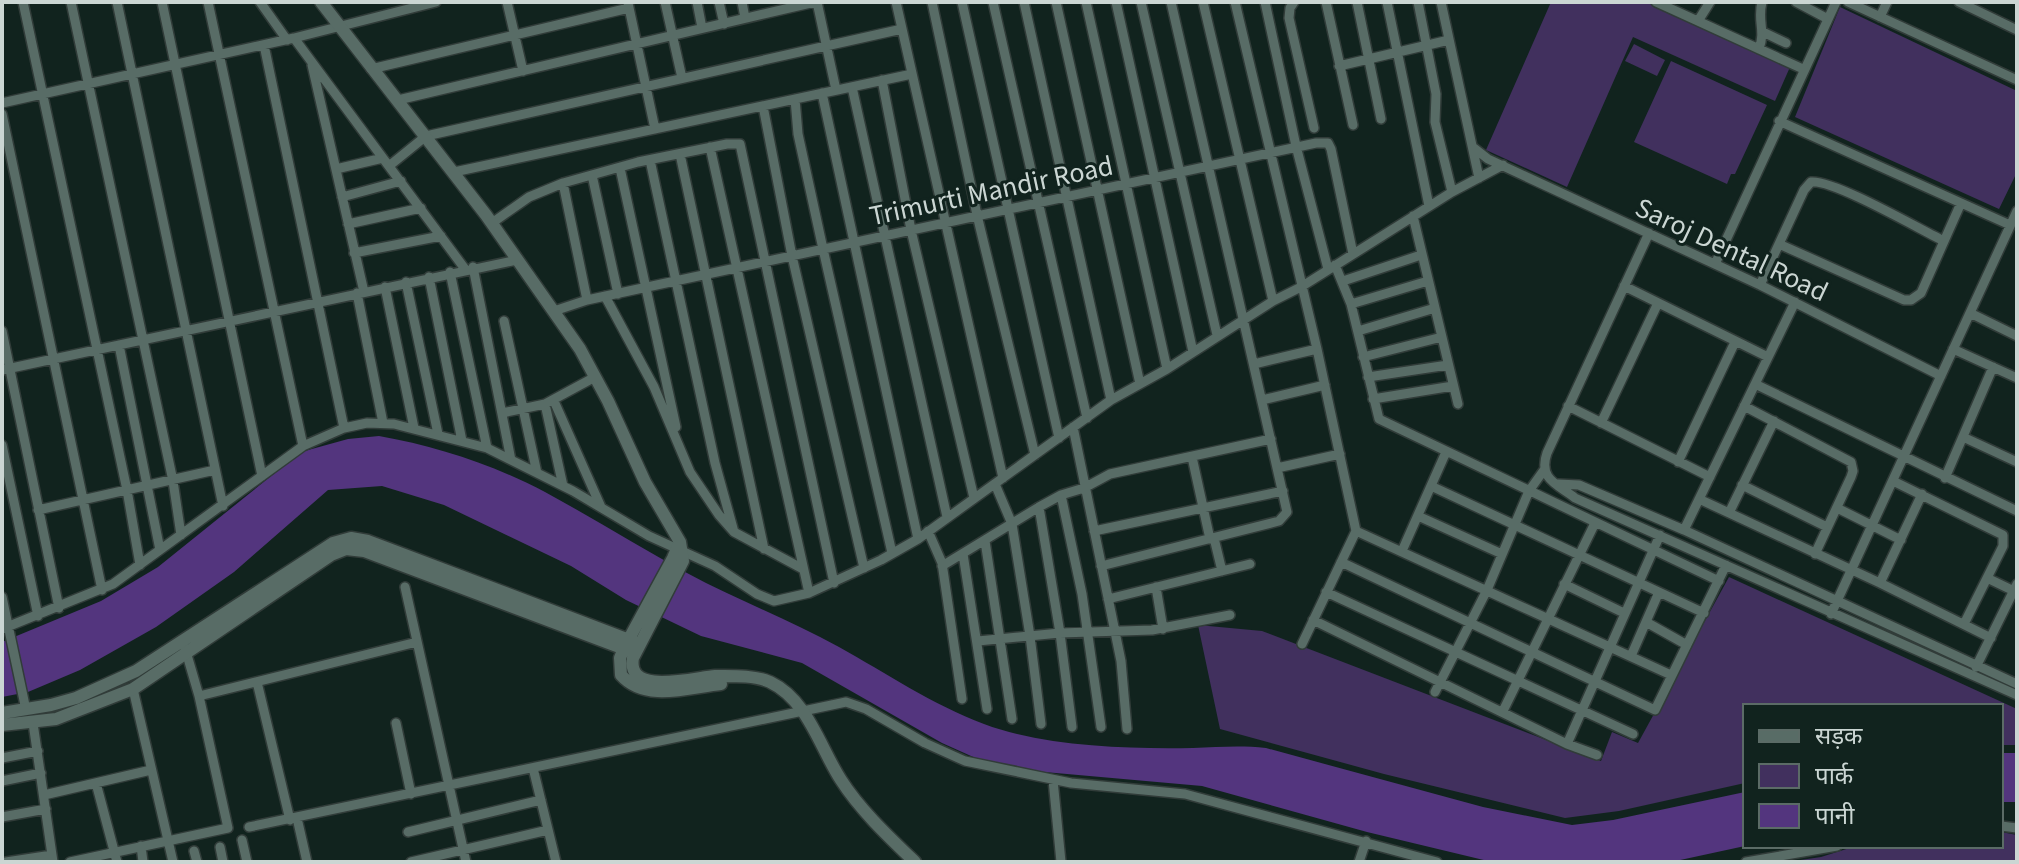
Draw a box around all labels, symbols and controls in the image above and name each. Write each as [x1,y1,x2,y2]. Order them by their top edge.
street label: Trimurti Mandir Road [866,146,1117,236]
street label: Saroj Dental Road [1629,188,1834,312]
legend [1743,704,2003,848]
text: सड़क [1815,719,1863,754]
text: पार्क [1815,759,1854,794]
text: पानी [1815,799,1855,834]

